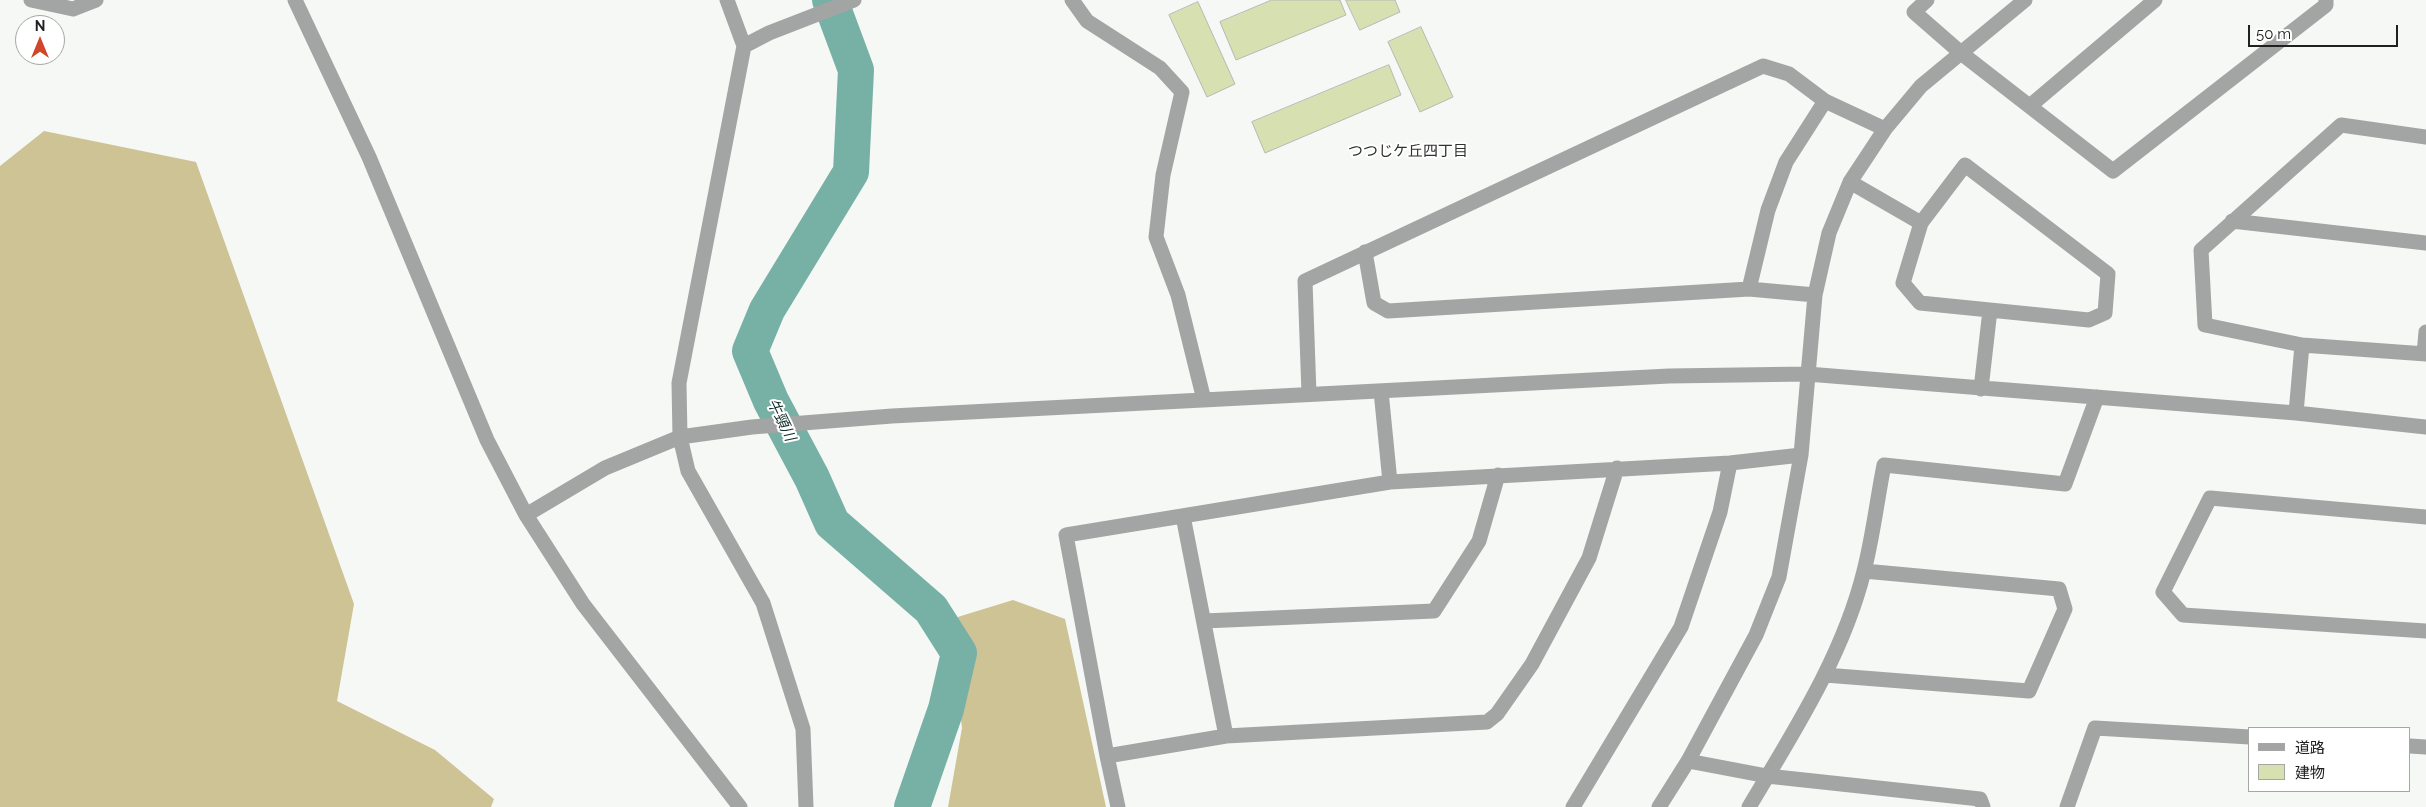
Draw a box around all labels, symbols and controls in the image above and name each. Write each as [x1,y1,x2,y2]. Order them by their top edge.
north arrow [15,15,65,65]
scale bar [2251,15,2401,47]
text: N [35,18,45,34]
text: 50 m [2256,25,2291,43]
district label: つつじケ丘四丁目 [1348,142,1468,160]
water label: 牛頸川 [763,396,799,444]
legend [2248,727,2411,792]
text: 道路 [2295,739,2325,757]
text: 建物 [2295,764,2325,782]

